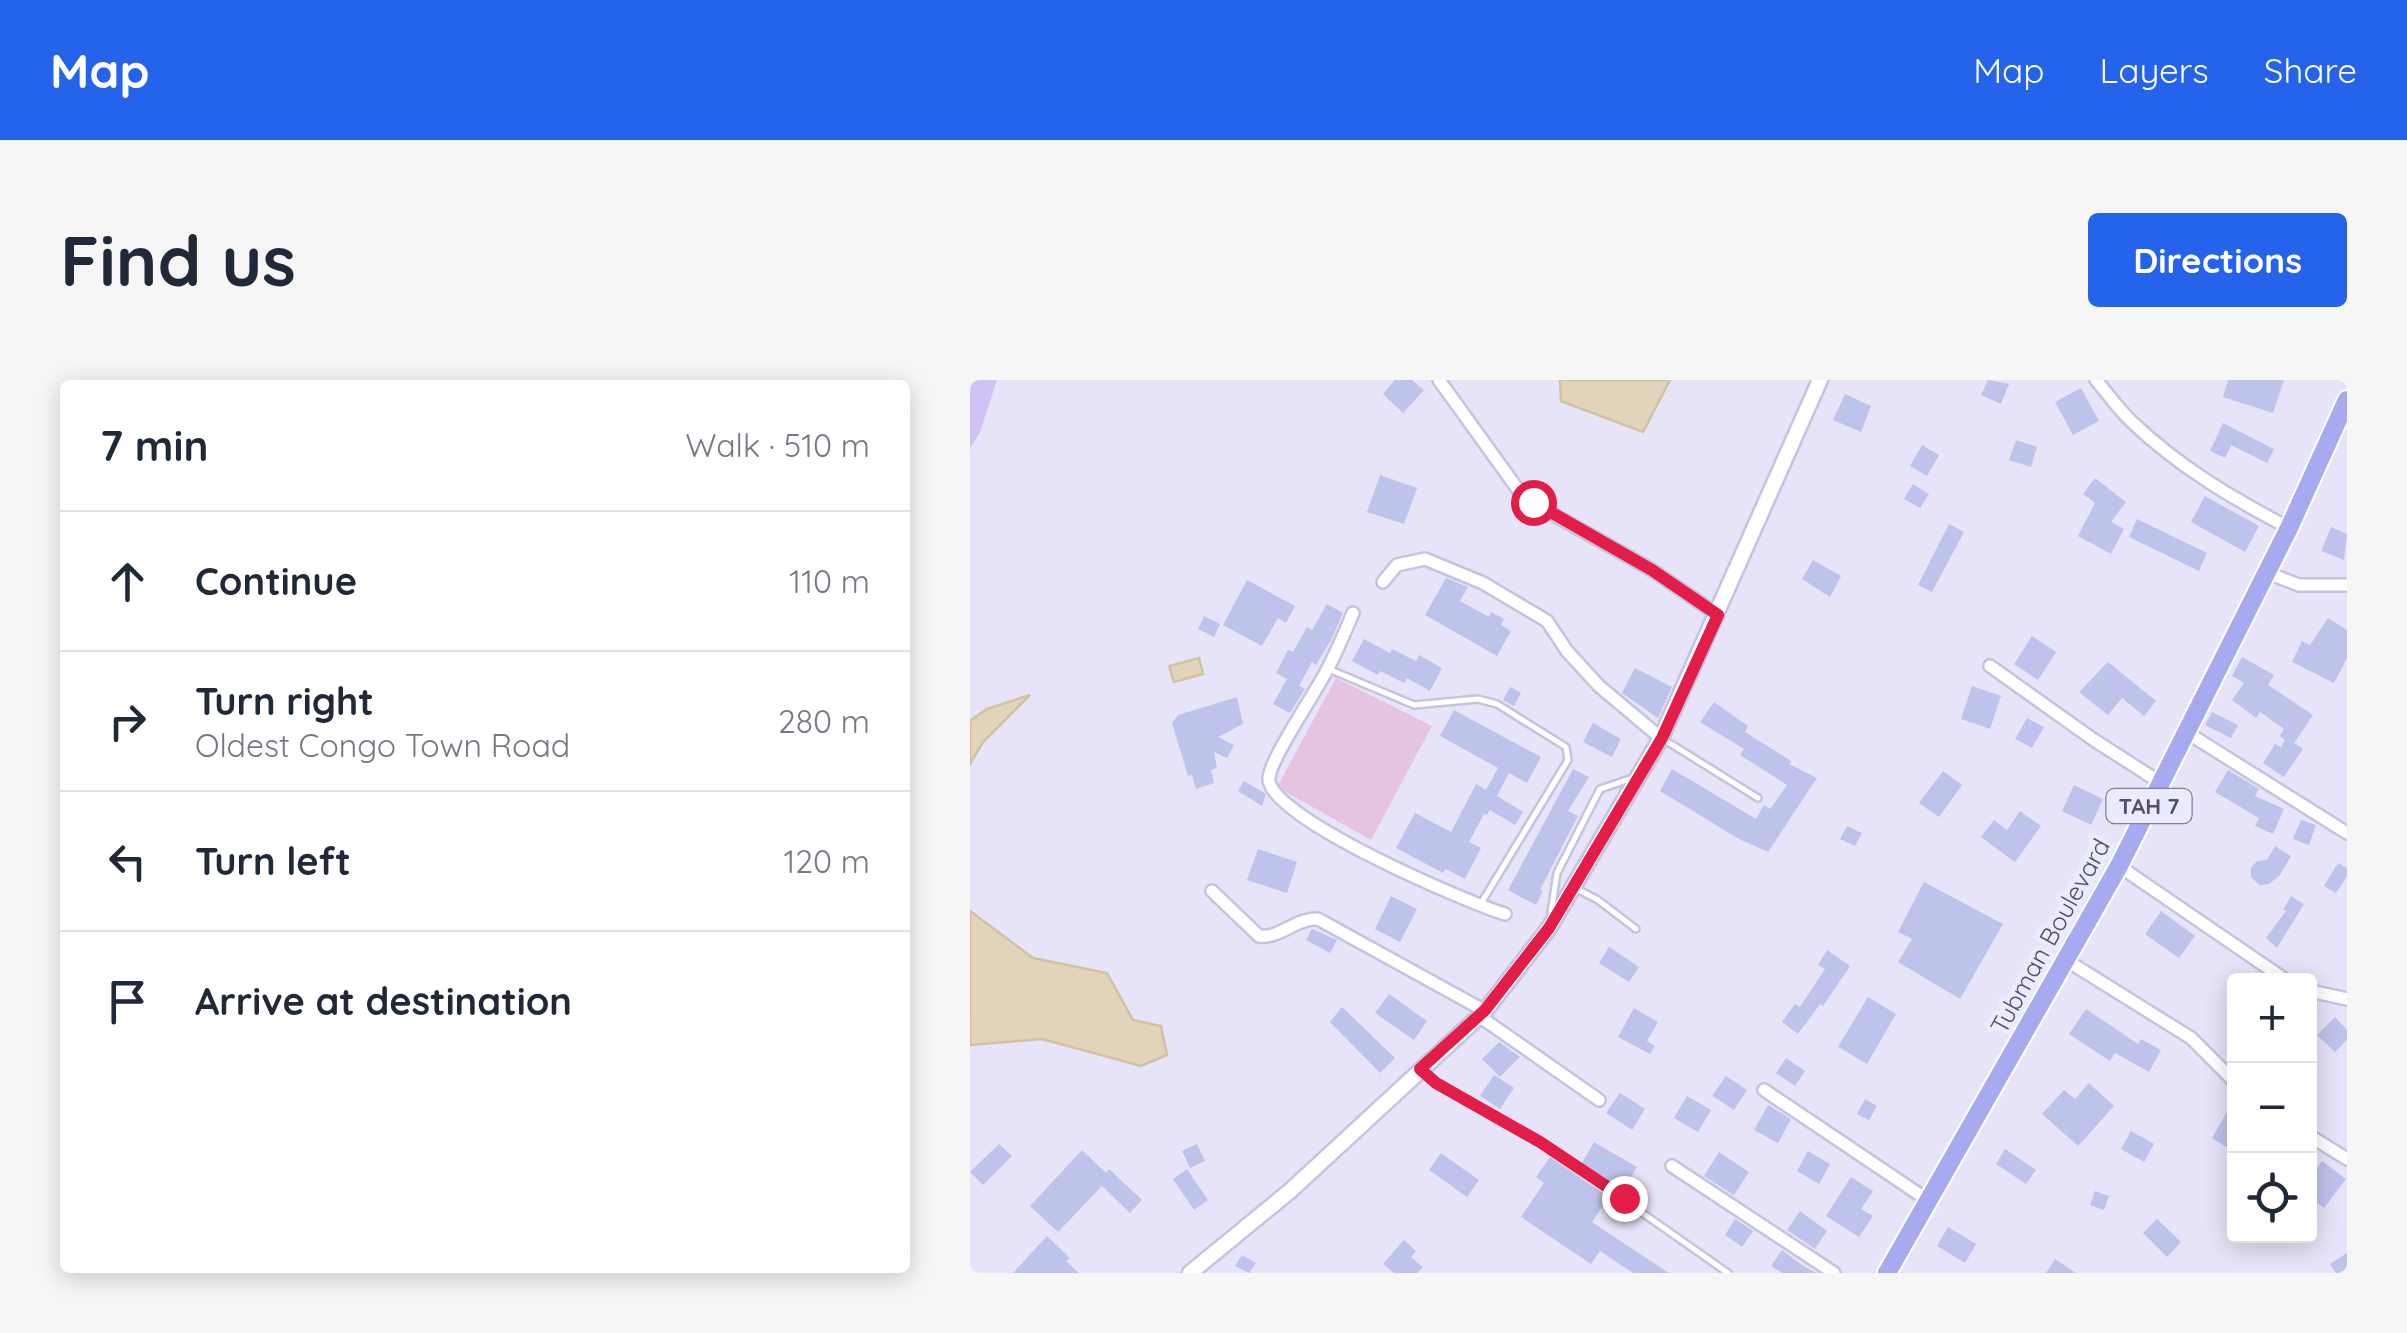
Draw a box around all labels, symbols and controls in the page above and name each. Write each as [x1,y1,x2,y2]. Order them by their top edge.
text: Map [50,40,150,100]
text: Map [1973,48,2045,92]
text: Layers [2100,48,2209,92]
text: Share [2264,48,2357,92]
button: Directions [2088,213,2347,307]
text: Find us [60,216,296,304]
text: 7 min [100,419,209,472]
text: Walk · 510 m [686,425,870,465]
route start [1511,480,1557,526]
icon: ahead [100,554,155,609]
text: Continue [195,557,357,605]
text: 110 m [789,561,870,601]
text: Turn right [195,677,374,725]
icon: right [100,694,155,749]
text: 280 m [778,701,870,741]
text: Oldest Congo Town Road [195,725,570,765]
road number: TAH 7 [2106,789,2192,823]
street label: Tubman Boulevard [1983,833,2116,1039]
icon: left [100,834,155,889]
text: Turn left [195,837,351,885]
text: 120 m [783,841,870,881]
map controls [2227,973,2317,1243]
button: + [2227,973,2317,1063]
icon: arrive [100,974,155,1029]
text: Arrive at destination [195,977,572,1025]
button: − [2227,1063,2317,1153]
button: locate [2227,1153,2317,1243]
route end [1602,1176,1648,1222]

